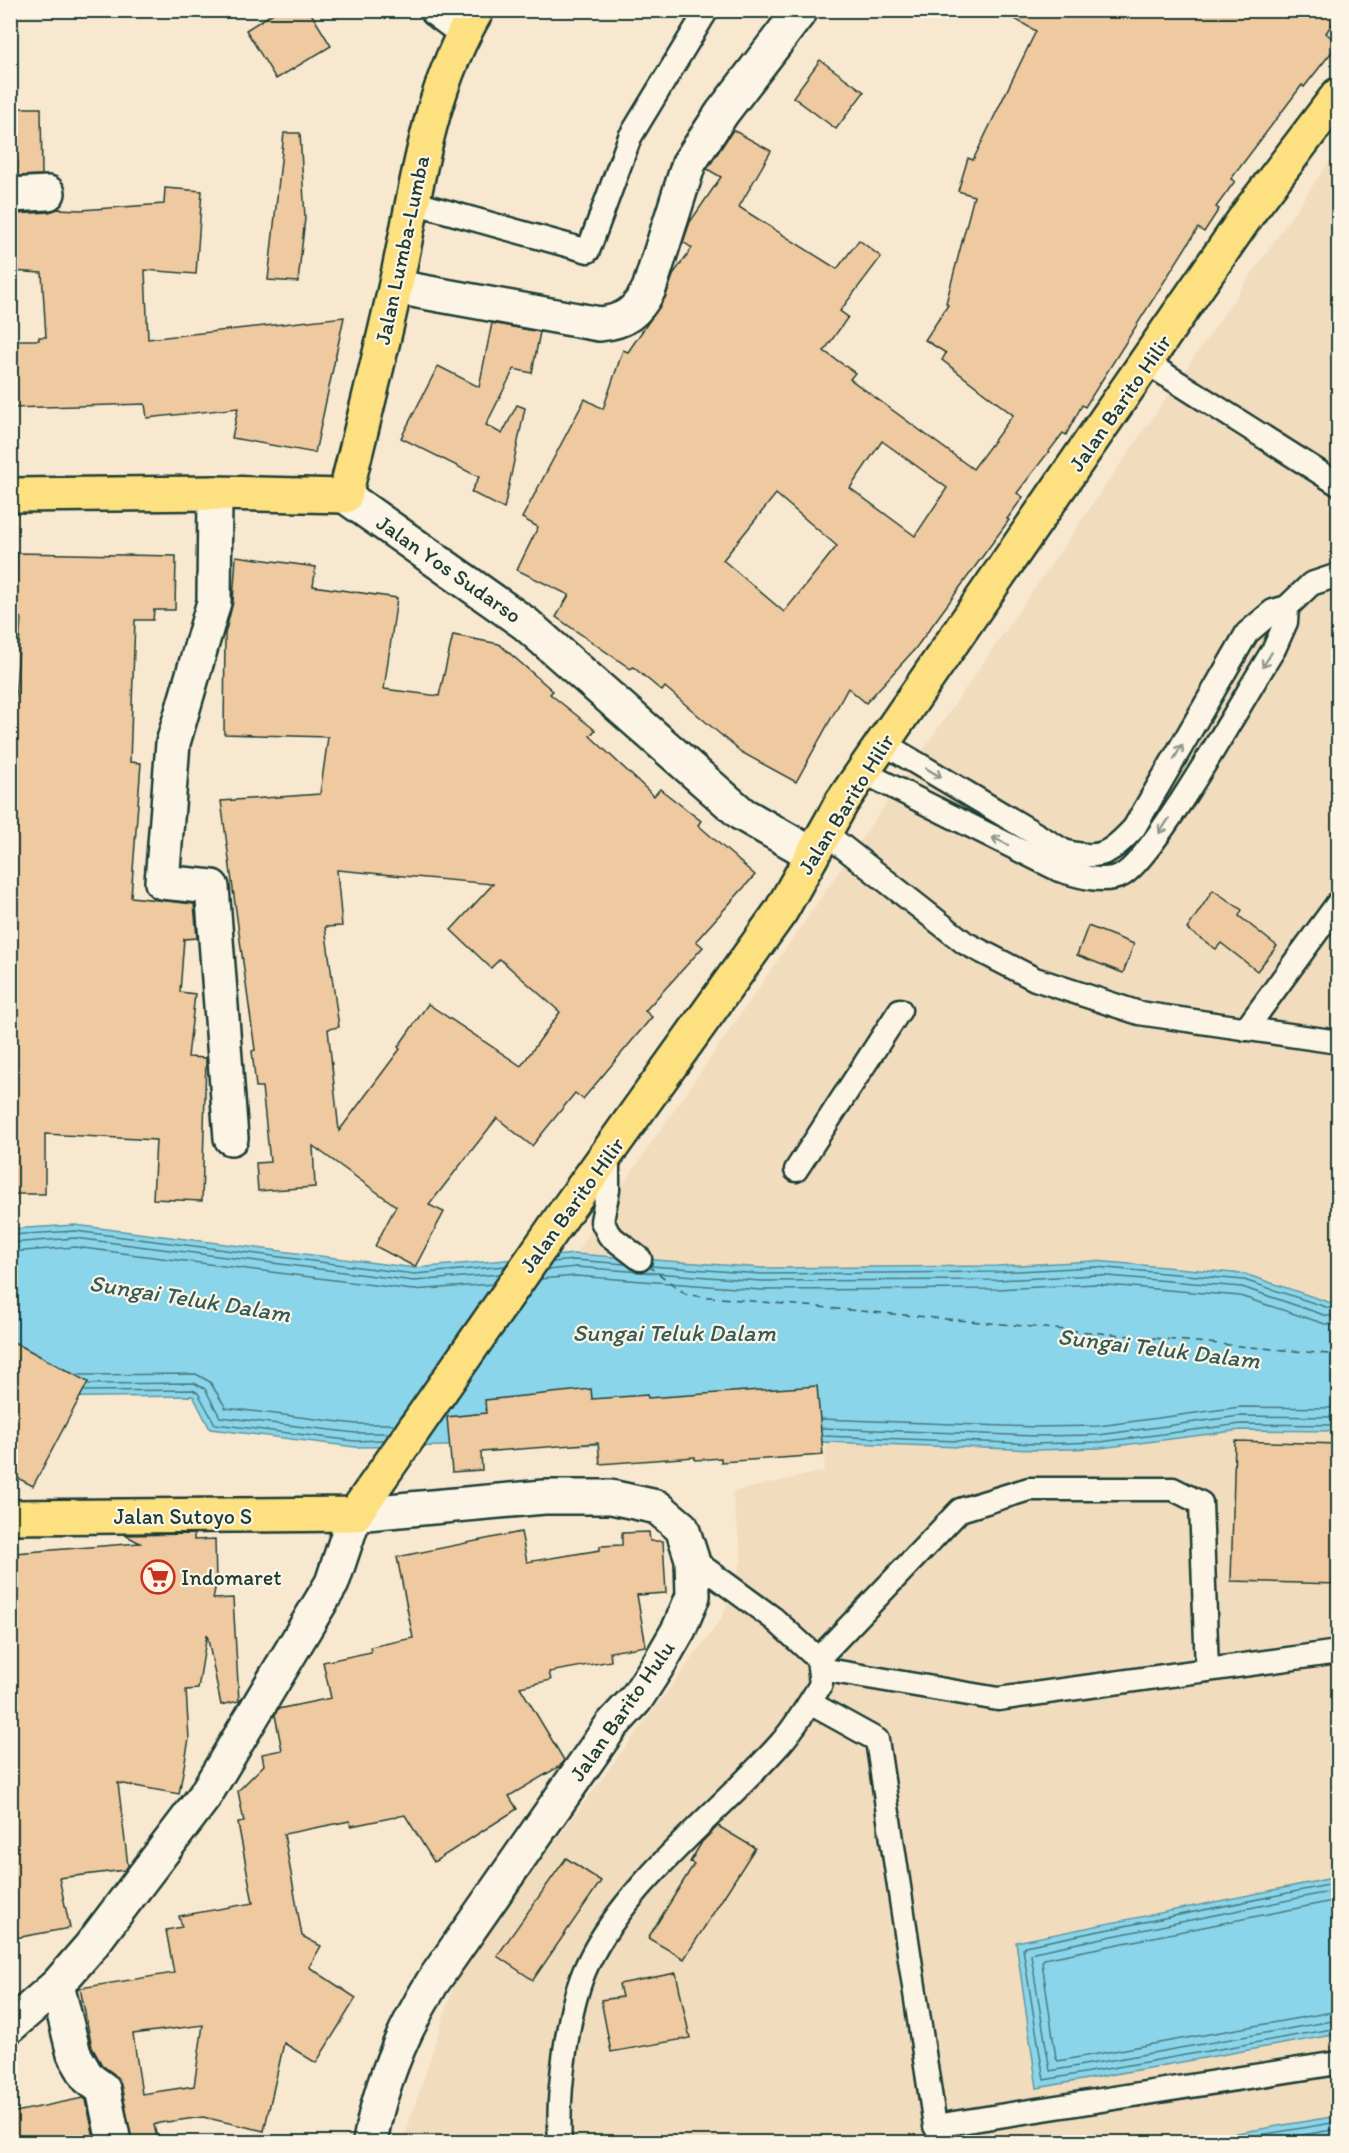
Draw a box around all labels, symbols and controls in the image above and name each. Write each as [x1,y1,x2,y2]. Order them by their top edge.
street label: Jalan Lumba-Lumba [369,152,435,347]
street label: Jalan Barito Hilir [1063,329,1177,477]
street label: Jalan Yos Sudarso [371,509,527,629]
one-way arrow [1260,652,1273,669]
street label: Jalan Barito Hilir [792,728,900,879]
one-way arrow [1173,744,1185,761]
one-way arrow [925,768,942,780]
one-way arrow [1158,817,1170,834]
one-way arrow [992,834,1010,846]
street label: Jalan Barito Hilir [514,1132,630,1278]
water label: Sungai Teluk Dalam [87,1268,293,1328]
water label: Sungai Teluk Dalam [572,1318,776,1347]
water label: Sungai Teluk Dalam [1056,1321,1262,1375]
street label: Jalan Sutoyo S [114,1503,252,1530]
supermarket icon: Indomaret [140,1559,176,1595]
place label: Indomaret [181,1564,282,1591]
street label: Jalan Barito Hulu [564,1636,680,1786]

